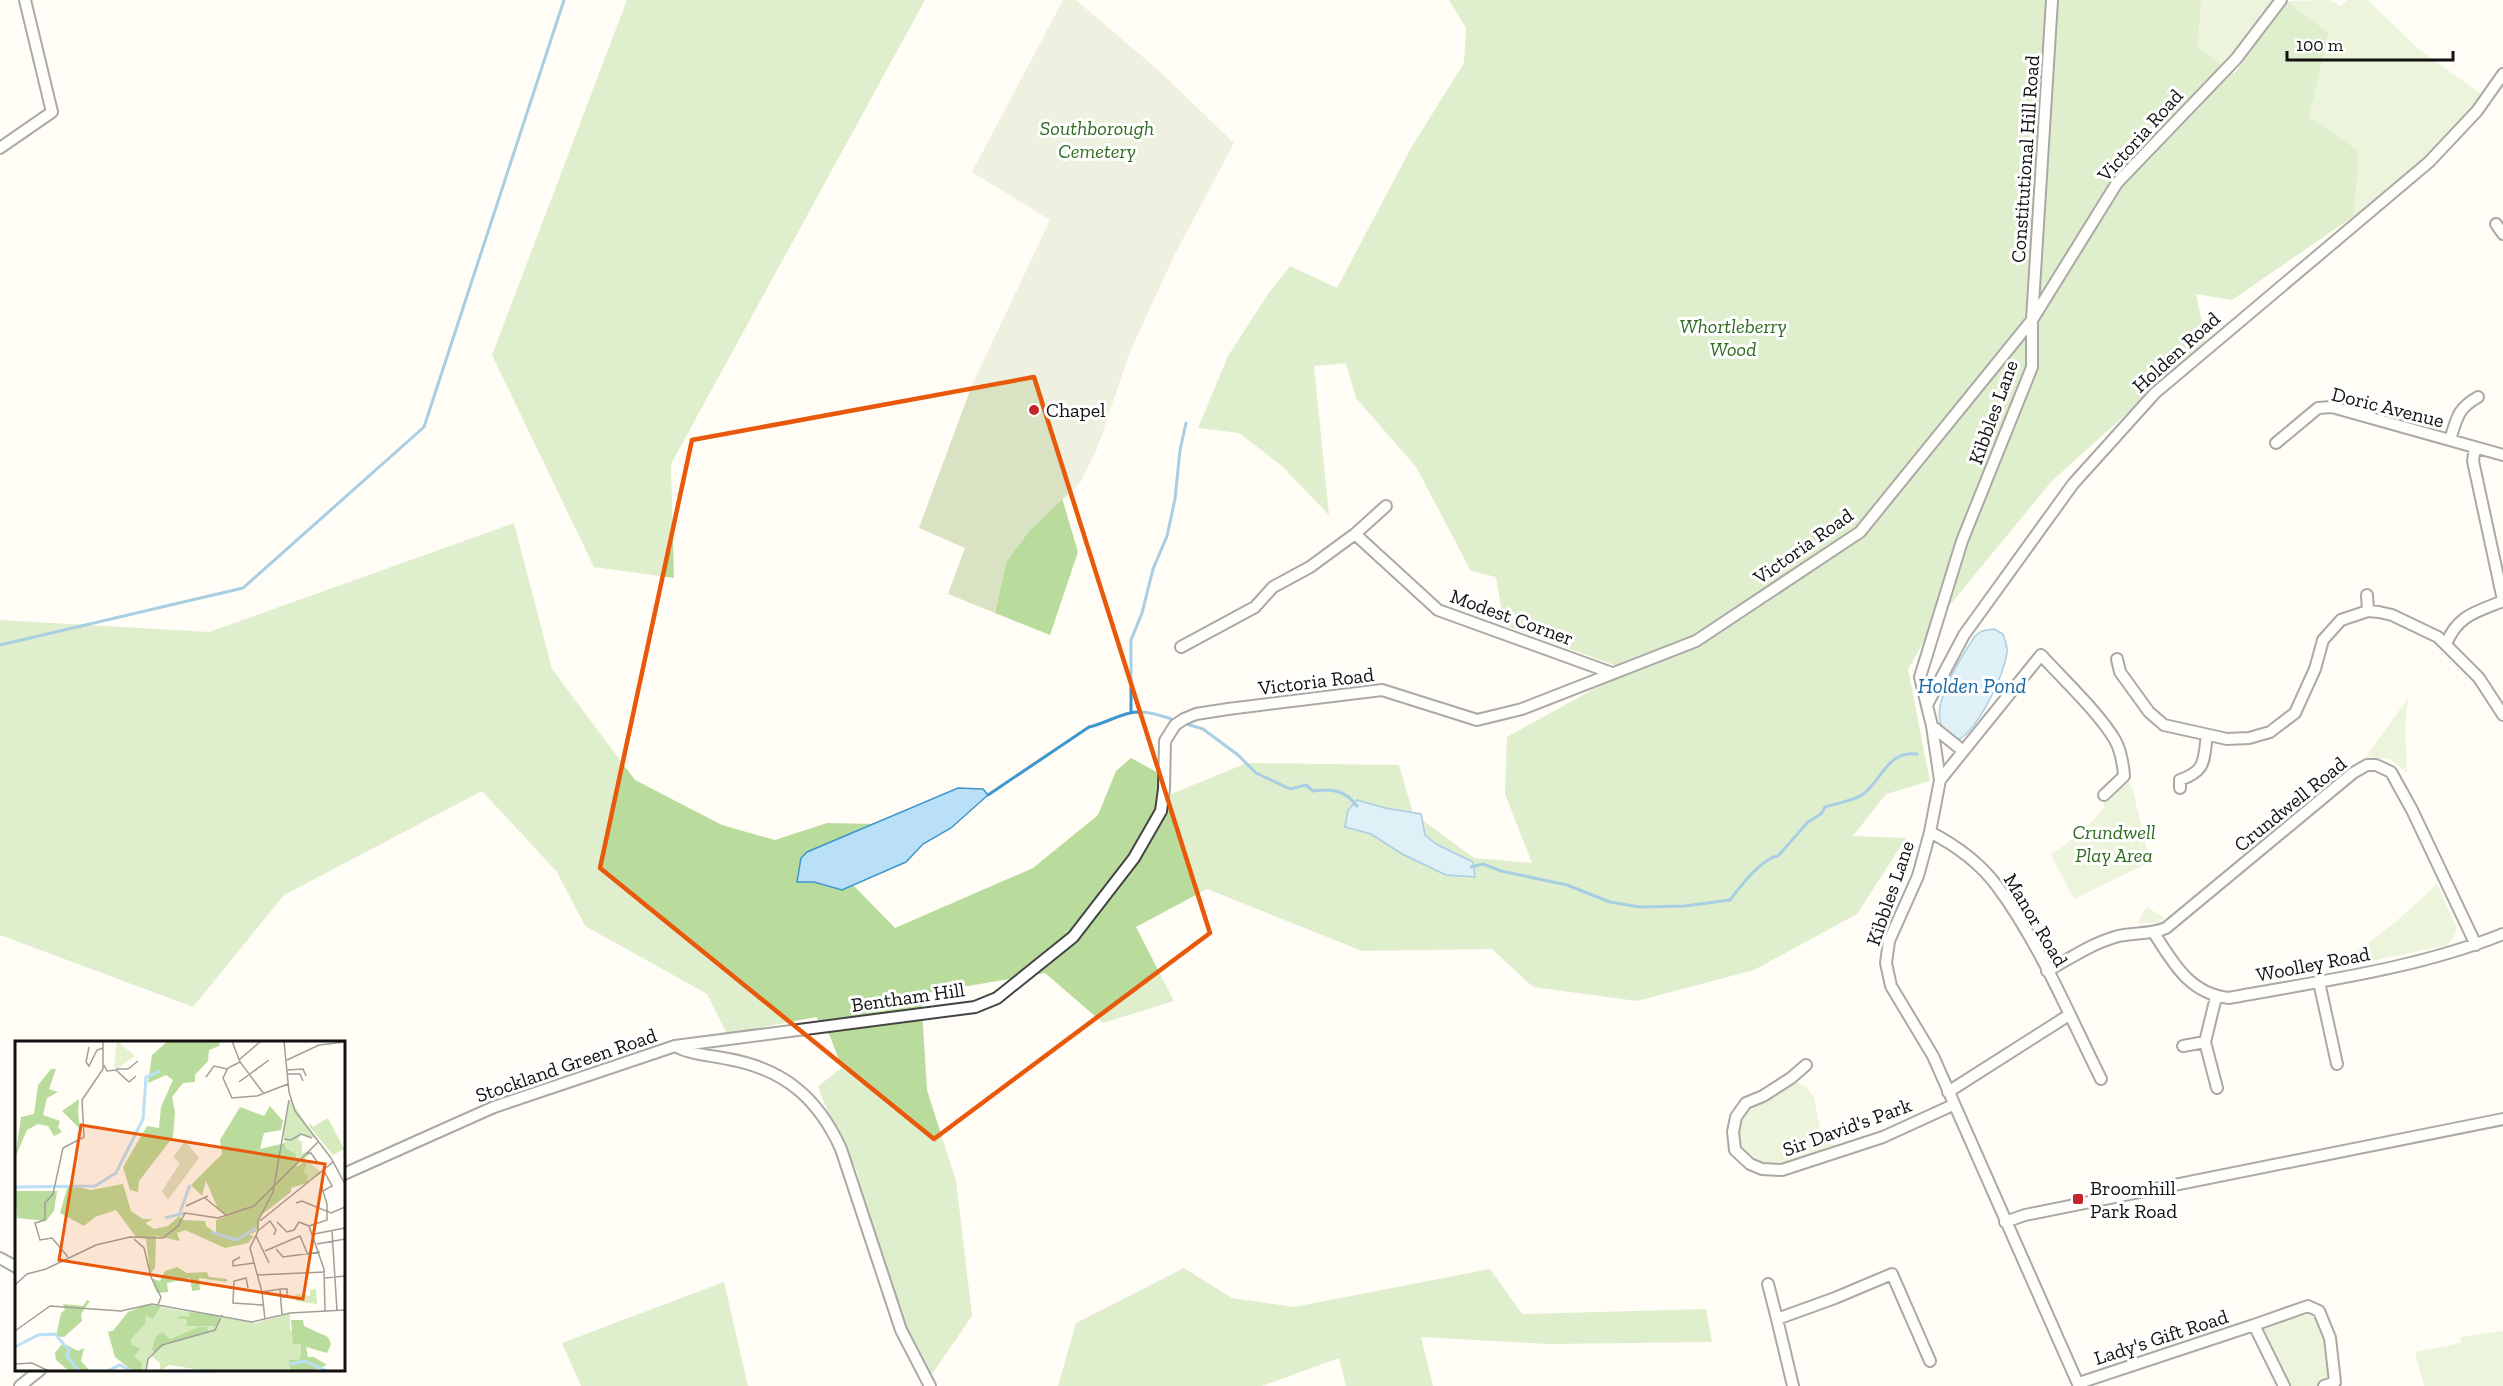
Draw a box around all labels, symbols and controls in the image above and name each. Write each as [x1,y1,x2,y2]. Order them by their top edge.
scale bar [2287,24,2454,62]
text: 100 m [2296,34,2344,56]
street label: Constitutional Hill Road [2006,54,2044,264]
street label: Victoria Road [2092,84,2188,187]
park label: Southborough Cemetery [1040,116,1154,163]
street label: Holden Road [2127,306,2225,398]
park label: Whortleberry Wood [1679,314,1787,361]
street label: Kibbles Lane [1963,357,2023,467]
street label: Doric Avenue [2329,381,2447,433]
place label: Chapel [1046,398,1106,422]
marker: Chapel [1027,403,1041,417]
street label: Victoria Road [1748,503,1858,590]
street label: Modest Corner [1447,584,1577,650]
street label: Victoria Road [1256,662,1375,700]
water label: Holden Pond [1918,673,2027,698]
street label: Crundwell Road [2229,751,2351,857]
park label: Crundwell Play Area [2072,820,2156,867]
street label: Kibbles Lane [1861,837,1919,949]
street label: Manor Road [1999,869,2073,971]
street label: Woolley Road [2254,941,2372,987]
street label: Bentham Hill [850,977,966,1017]
street label: Stockland Green Road [472,1023,660,1107]
inset map [15,1041,345,1371]
street label: Sir David's Park [1779,1092,1915,1161]
place label: Broomhill Park Road [2090,1176,2177,1223]
marker: Broomhill Park Road [2071,1192,2085,1206]
street label: Lady's Gift Road [2091,1304,2231,1370]

